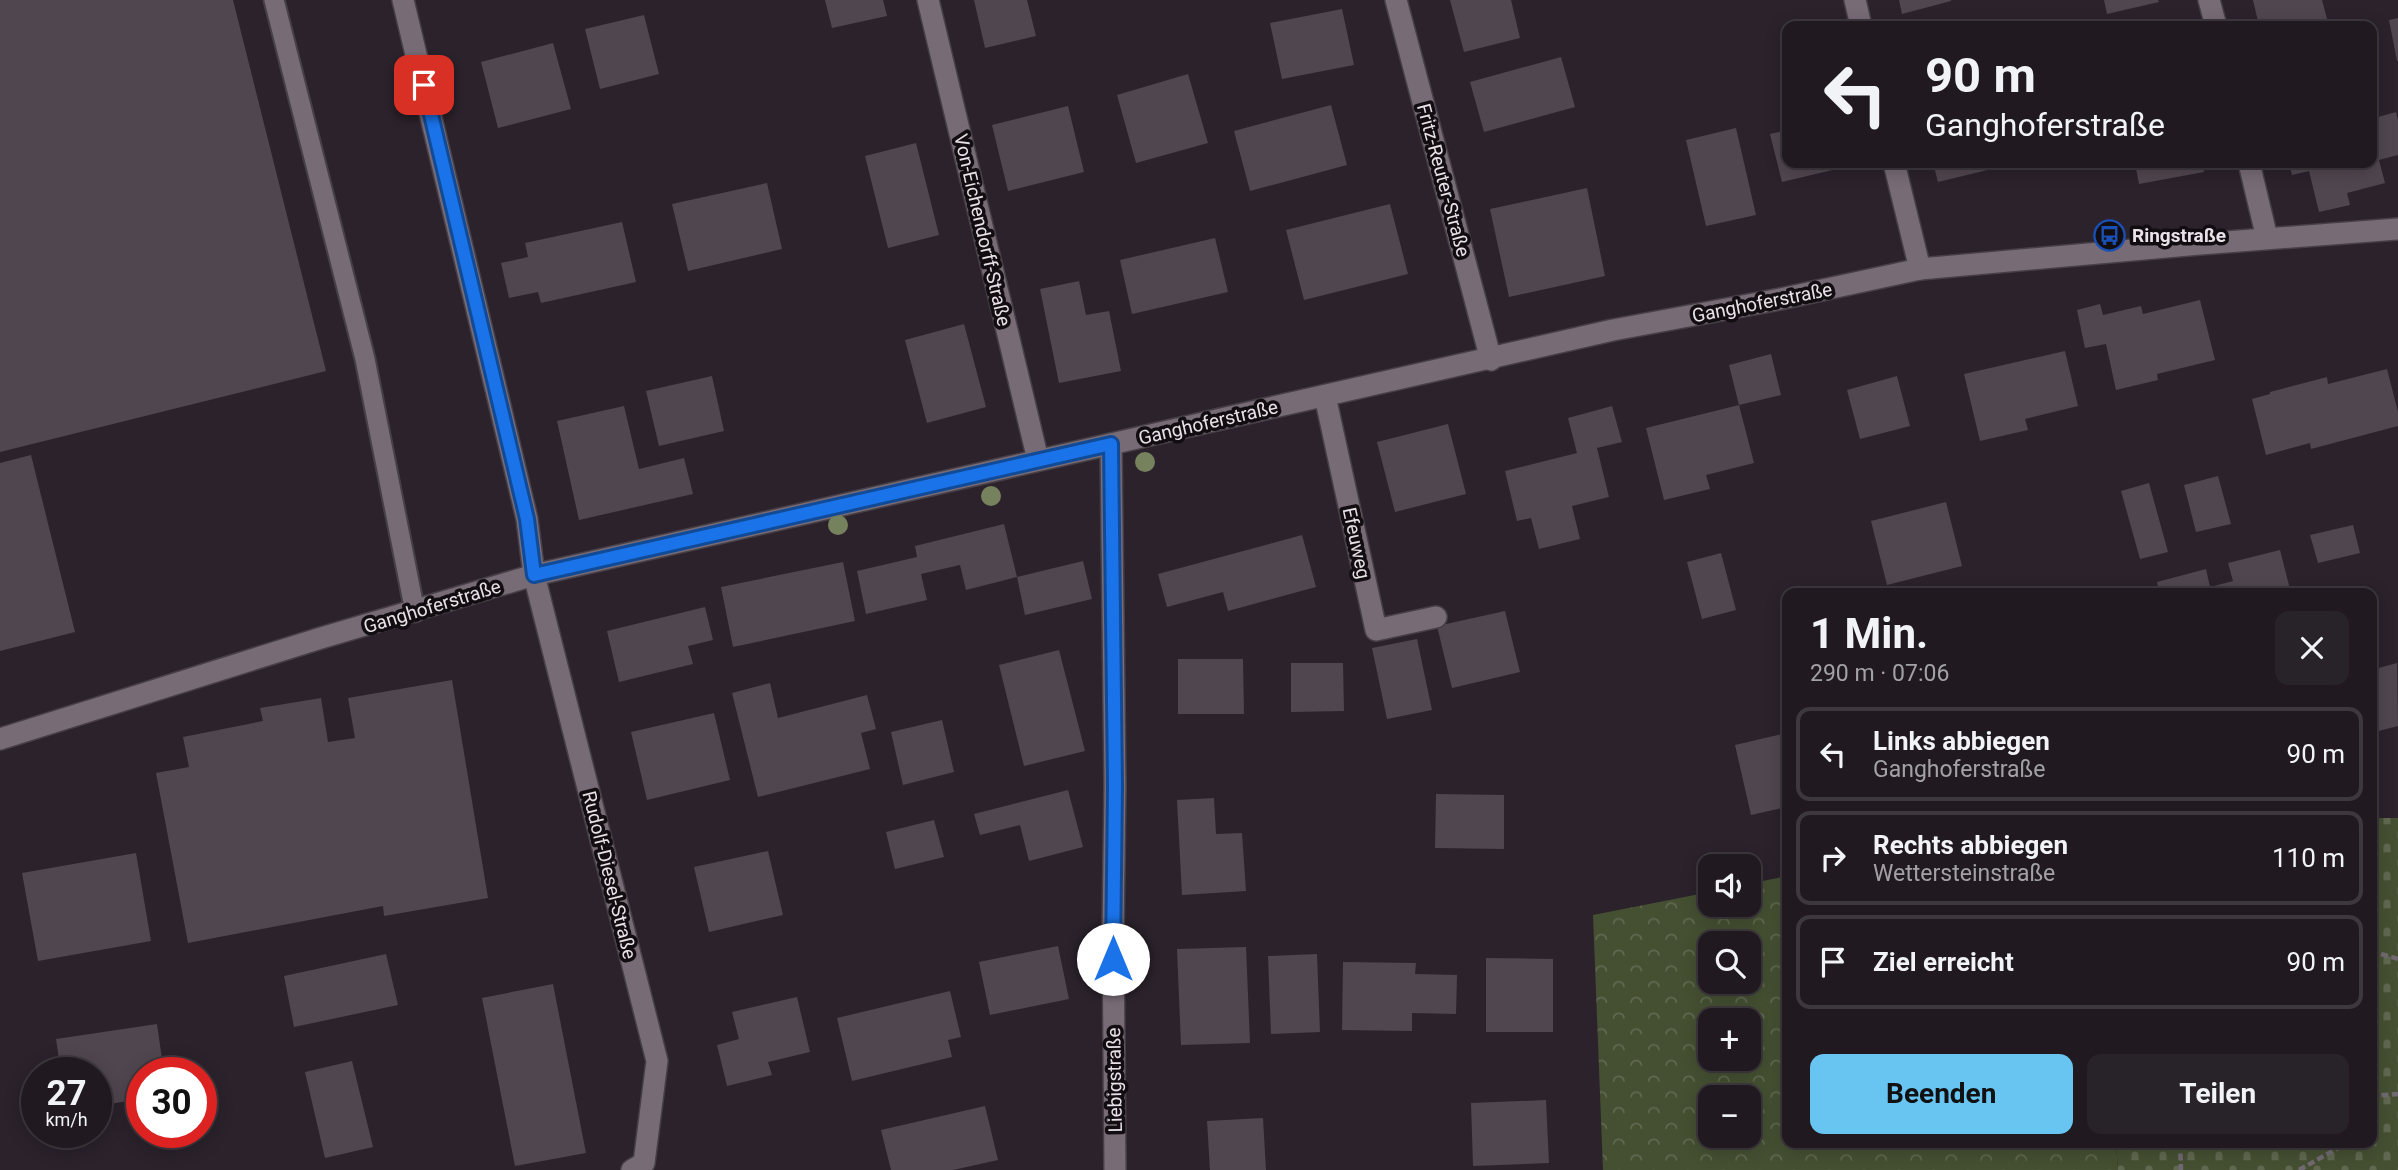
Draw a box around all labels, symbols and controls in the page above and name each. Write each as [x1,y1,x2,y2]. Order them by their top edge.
text: 90 m [1925,47,2036,104]
icon: left [1810,49,1901,140]
pin [394,55,454,115]
icon: arrive [405,66,443,104]
street label: Fritz-Reuter-Straße [1412,101,1475,259]
text: Ganghoferstraße [1925,106,2165,144]
street label: Von-Eichendorff-Straße [949,132,1016,328]
bus stop icon: Ringstraße [2092,218,2126,252]
place label: Ringstraße [2132,224,2226,247]
street label: Ganghoferstraße [1690,278,1834,327]
street label: Ganghoferstraße [1136,395,1280,450]
street label: Efeuweg [1338,505,1375,581]
street label: Ganghoferstraße [361,575,504,638]
text: 1 Min. [1810,609,1928,658]
button: close [2275,611,2349,685]
text: 290 m · 07:06 [1810,660,1949,687]
text: Links abbiegen [1873,726,2050,756]
icon: left [1814,735,1852,773]
text: 90 m [2287,739,2345,769]
text: Ganghoferstraße [1873,756,2045,783]
street label: Rudolf-Diesel-Straße [578,789,642,962]
text: Rechts abbiegen [1873,830,2068,860]
icon: right [1814,839,1852,877]
text: 110 m [2272,843,2345,873]
map controls [1698,854,1761,1148]
button: sound [1698,854,1761,917]
text: Wettersteinstraße [1873,860,2055,887]
position arrow [1076,922,1150,996]
button: search [1698,931,1761,994]
icon: arrive [1814,943,1852,981]
text: Ziel erreicht [1873,947,2014,977]
text: 90 m [2287,947,2345,977]
button: + [1698,1008,1761,1071]
street label: Liebigstraße [1102,1027,1127,1133]
button: Beenden [1810,1054,2073,1134]
button: Teilen [2087,1054,2349,1134]
speed limit sign: 30 [126,1057,217,1148]
text: 27 [46,1073,87,1114]
button: − [1698,1085,1761,1148]
text: km/h [45,1109,88,1130]

